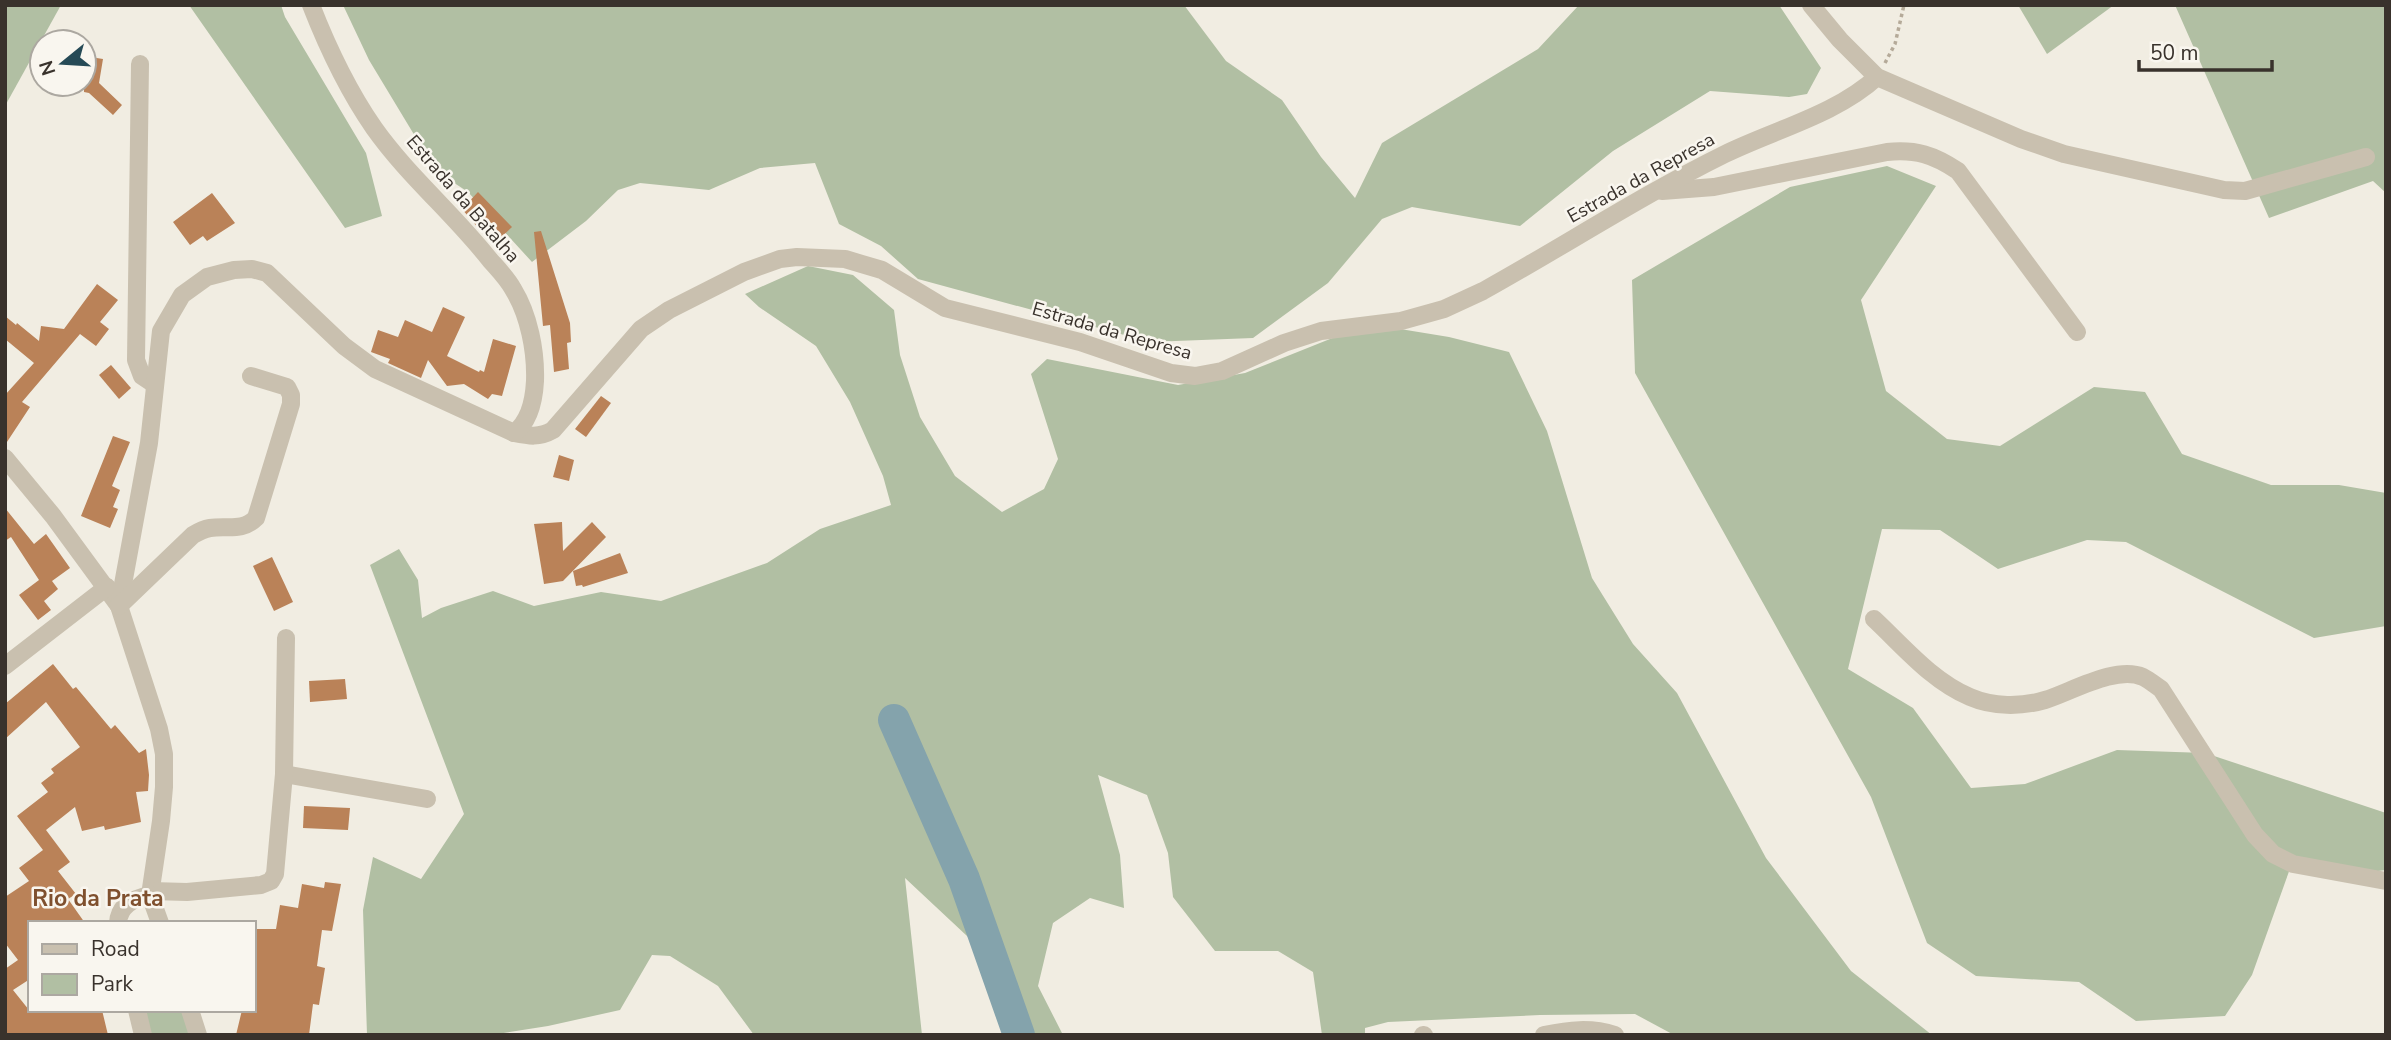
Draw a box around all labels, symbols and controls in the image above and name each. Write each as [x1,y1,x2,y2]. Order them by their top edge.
north arrow [28,28,98,98]
scale bar [2139,28,2272,72]
text: 50 m [2150,39,2199,67]
text: N [33,57,62,79]
street label: Estrada da Represa [1562,127,1720,229]
street label: Estrada da Batalha [400,129,526,269]
street label: Estrada da Represa [1029,296,1195,366]
district label: Rio da Prata [32,883,164,914]
legend [28,921,256,1012]
text: Road [91,935,140,963]
text: Park [91,970,133,998]

